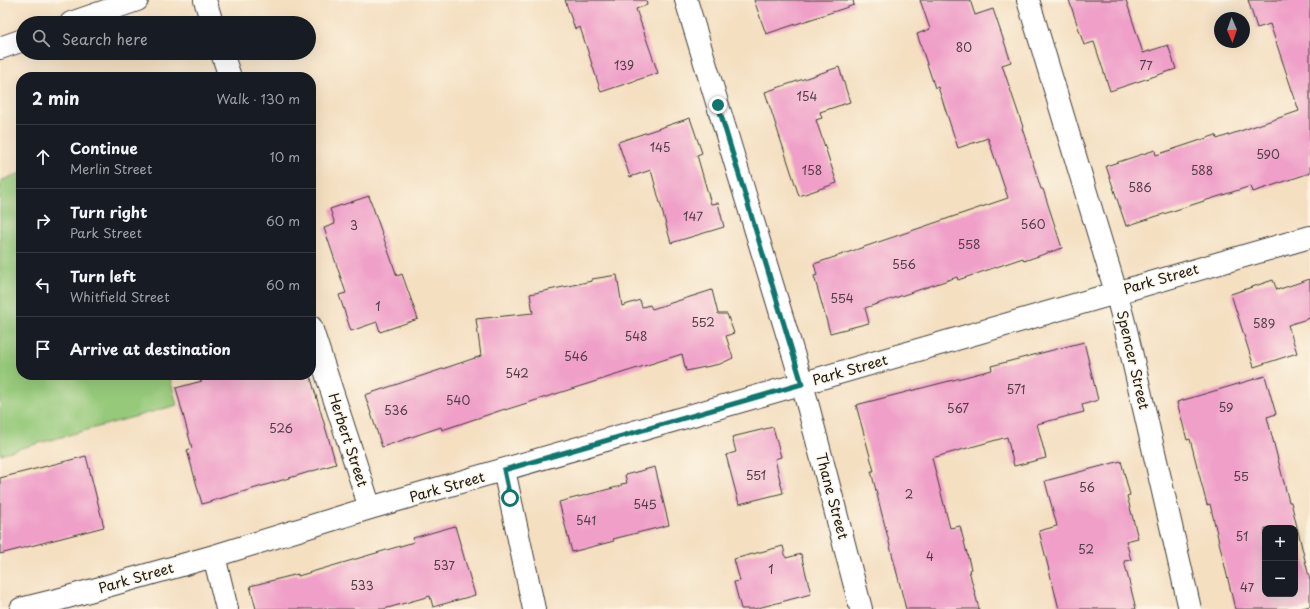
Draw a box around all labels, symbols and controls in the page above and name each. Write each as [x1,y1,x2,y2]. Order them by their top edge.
north arrow [1214,12,1250,48]
search box [16,16,316,60]
icon: search [30,27,52,49]
text: Search here [62,27,148,50]
house number: 80 [956,38,972,56]
house number: 139 [614,56,634,74]
house number: 77 [1139,56,1153,74]
text: 2 min [32,85,79,111]
house number: 154 [796,87,818,105]
text: Walk · 130 m [217,89,300,108]
route end [709,96,727,114]
text: Continue [70,136,138,159]
house number: 145 [650,138,670,156]
house number: 590 [1256,145,1280,163]
icon: ahead [32,146,54,168]
text: 10 m [270,147,300,166]
text: Merlin Street [70,159,152,178]
house number: 158 [802,161,822,179]
house number: 588 [1191,161,1213,179]
house number: 586 [1128,178,1152,196]
text: Turn right [70,200,147,223]
house number: 147 [683,207,703,225]
icon: right [32,210,54,232]
text: 60 m [266,211,300,230]
house number: 560 [1021,215,1046,233]
house number: 3 [350,216,358,234]
text: Park Street [70,223,142,242]
house number: 558 [958,235,980,253]
house number: 556 [892,255,916,273]
street label: Park Street [1121,258,1201,299]
text: Turn left [70,264,136,287]
icon: left [32,274,54,296]
text: 60 m [266,275,300,294]
text: Whitfield Street [70,287,169,306]
house number: 554 [830,289,854,307]
house number: 1 [375,297,381,315]
street label: Spencer Street [1112,308,1155,412]
house number: 552 [691,313,715,331]
house number: 589 [1253,314,1275,332]
house number: 548 [624,327,648,345]
text: Arrive at destination [70,337,231,360]
icon: arrive [32,338,54,360]
house number: 546 [564,347,588,365]
street label: Park Street [810,349,890,390]
house number: 542 [505,364,529,382]
house number: 571 [1007,380,1025,398]
street label: Herbert Street [323,390,374,490]
house number: 540 [446,391,470,409]
house number: 59 [1219,398,1233,416]
house number: 567 [947,399,969,417]
house number: 536 [384,401,408,419]
house number: 526 [269,419,293,437]
street label: Thane Street [811,450,854,542]
street label: Park Street [407,466,487,507]
house number: 551 [746,466,766,484]
house number: 55 [1233,467,1249,485]
house number: 56 [1079,478,1095,496]
house number: 2 [905,485,913,503]
route start [501,489,519,507]
house number: 545 [633,495,657,513]
house number: 541 [576,511,596,529]
map controls [1262,525,1298,597]
button: + [1262,525,1298,561]
house number: 51 [1236,527,1248,545]
house number: 52 [1078,540,1094,558]
house number: 4 [926,547,934,565]
house number: 537 [433,556,455,574]
street label: Park Street [96,557,176,598]
house number: 1 [768,560,774,578]
button: − [1262,561,1298,597]
house number: 533 [350,576,374,594]
house number: 47 [1240,578,1255,596]

